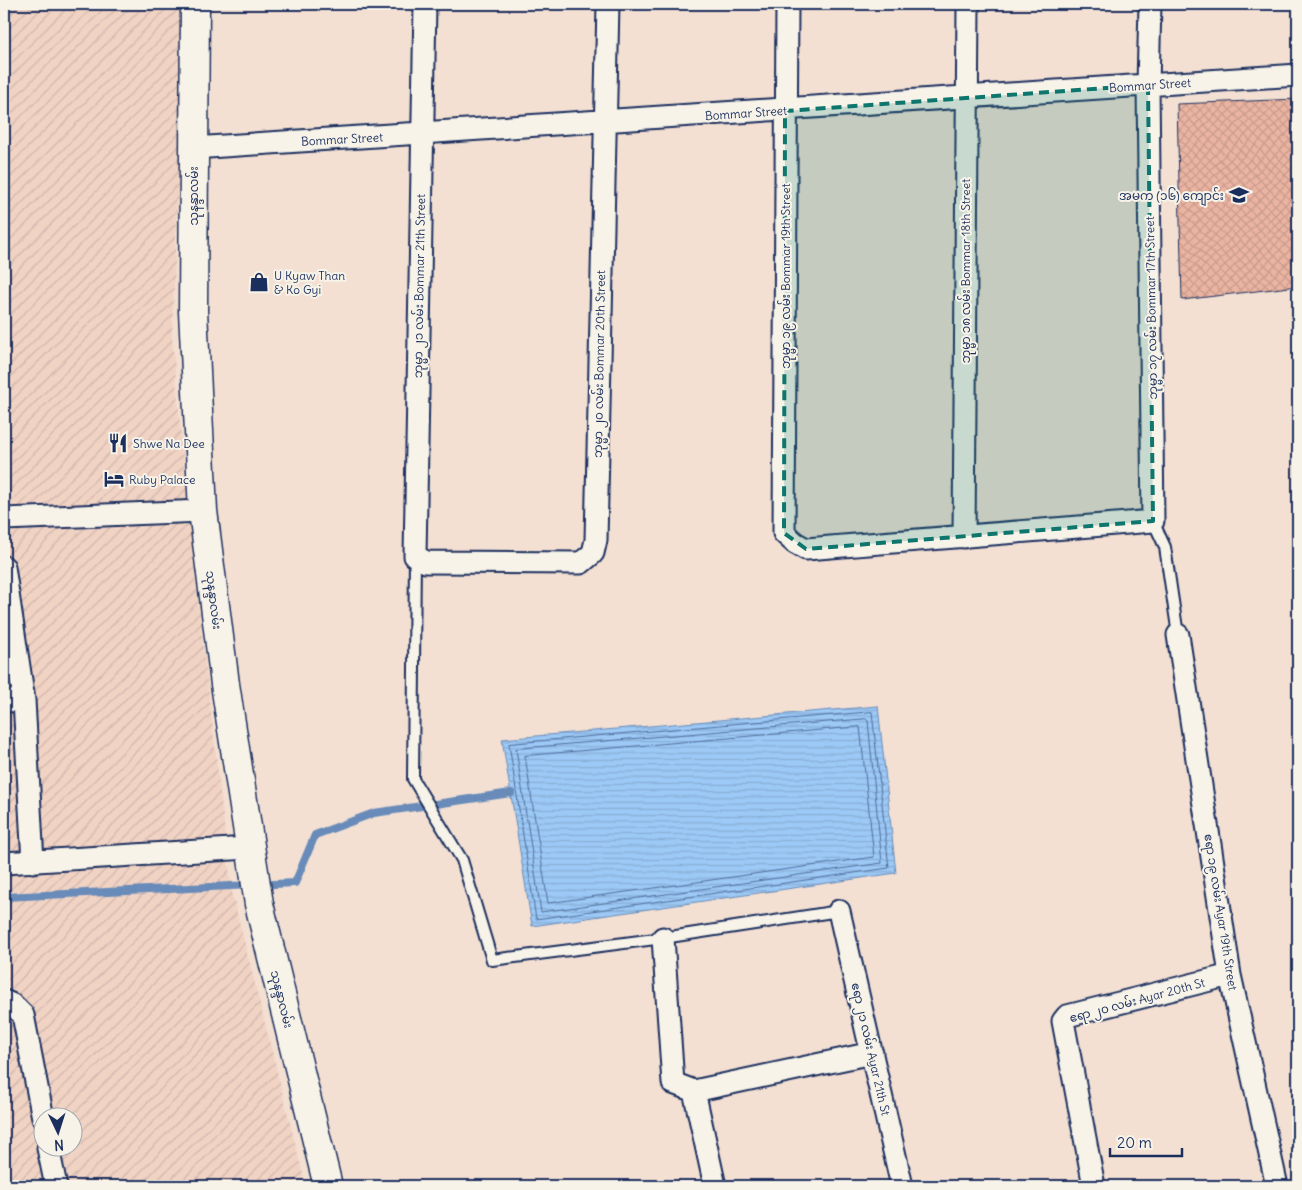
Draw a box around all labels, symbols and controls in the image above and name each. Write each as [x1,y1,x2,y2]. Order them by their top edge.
street label: Bommar Street [1108,75,1192,95]
street label: Bommar Street [704,103,788,123]
street label: Bommar Street [301,129,383,149]
street label: သုနန္ဒာလမ်း [185,166,204,226]
street label: ဘုမ္မာ ၁၈ လမ်း Bommar 18th Street [957,179,976,363]
street label: ဘုမ္မာ ၁၉ လမ်း Bommar 19th Street [777,183,796,369]
school or university icon: အမက (၁၆) ကျောင်း [1228,184,1250,206]
place label: အမက (၁၆) ကျောင်း [1119,187,1224,206]
street label: ဘုမ္မာ ၂၁ လမ်း Bommar 21th Street [409,194,431,378]
street label: ဘုမ္မာ ၁၇ လမ်း Bommar 17th Street [1141,216,1163,400]
place label: U Kyaw Than & Ko Gyi [274,268,345,297]
street label: ဘုမ္မာ ၂၀ လမ်း Bommar 20th Street [589,270,611,458]
shop icon: U Kyaw Than & Ko Gyi [248,271,270,293]
restaurant icon: Shwe Na Dee [107,432,129,454]
place label: Shwe Na Dee [133,436,205,451]
hotel icon: Ruby Palace [103,468,125,490]
place label: Ruby Palace [129,472,195,487]
street label: သုနန္ဒာလမ်း [200,570,226,631]
street label: ဧရာ ၁၉ လမ်း Ayar 19th Street [1198,832,1242,992]
street label: သုနန္ဒာလမ်း [264,968,297,1030]
street label: ဧရာ ၂၀ လမ်း Ayar 20th St [1067,974,1207,1028]
street label: ဧရာ ၂၁ လမ်း Ayar 21th St [845,981,895,1118]
north arrow [32,1108,82,1158]
scale bar [1110,1125,1182,1157]
text: 20 m [1117,1133,1152,1152]
text: N [53,1136,64,1154]

